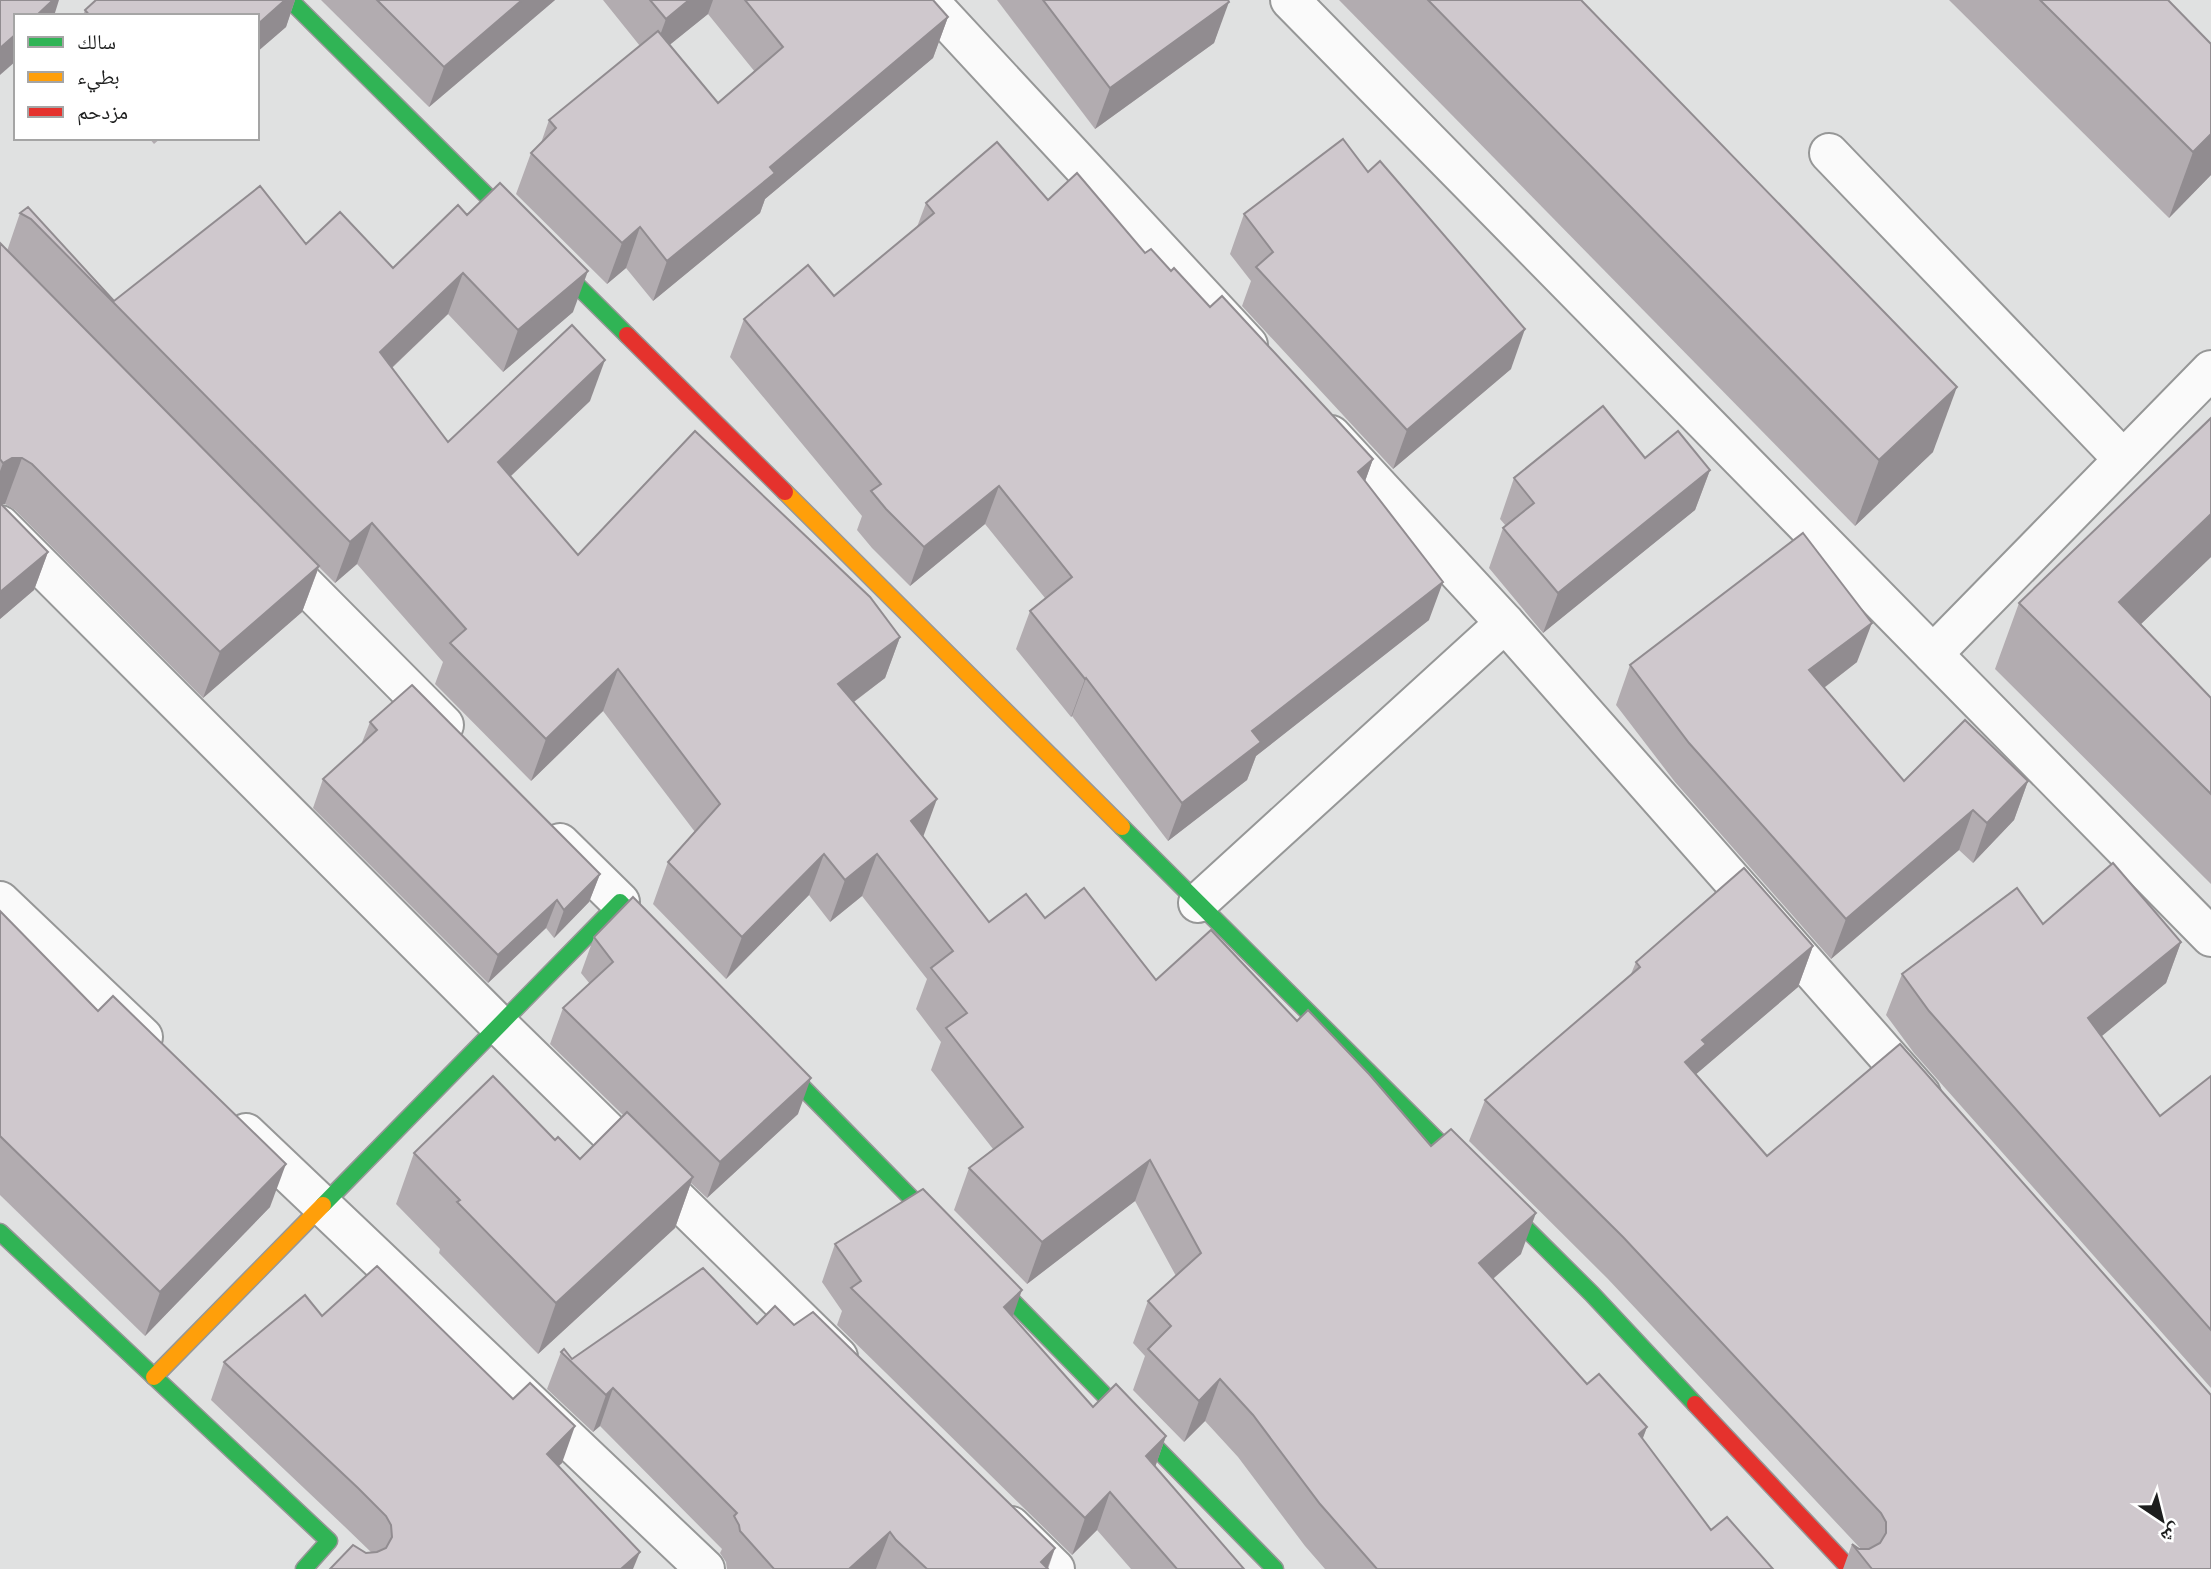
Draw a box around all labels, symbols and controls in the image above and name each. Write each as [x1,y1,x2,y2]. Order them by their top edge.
legend [14,14,259,140]
text: سالك [77,27,116,59]
text: بطيء [77,62,120,94]
text: مزدحم [77,97,128,129]
north arrow [2127,1485,2197,1555]
text: ش [2154,1515,2187,1550]

